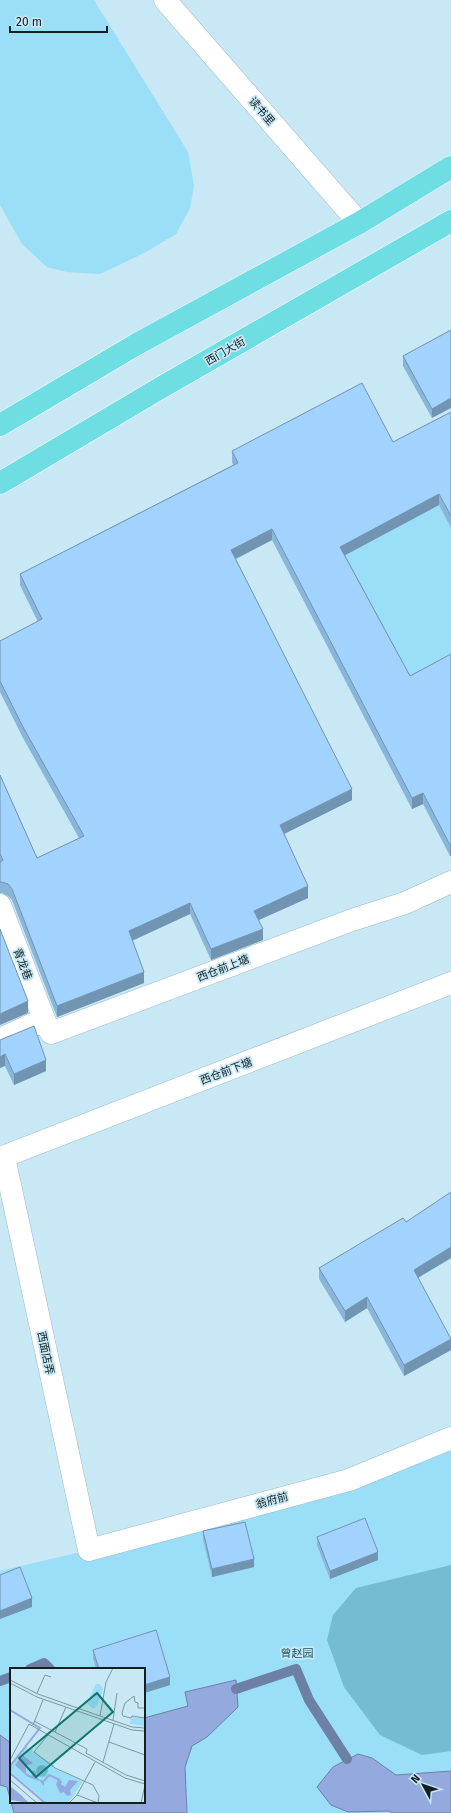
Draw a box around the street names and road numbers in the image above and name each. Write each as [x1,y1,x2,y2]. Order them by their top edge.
street label: 读书里 [246,95,277,128]
street label: 西门大街 [203,335,248,368]
street label: 青龙巷 [11,946,35,982]
street label: 西仓前上塘 [195,953,251,984]
street label: 西仓前下塘 [198,1056,254,1087]
street label: 西面店弄 [35,1330,56,1376]
street label: 翁府前 [255,1490,290,1511]

